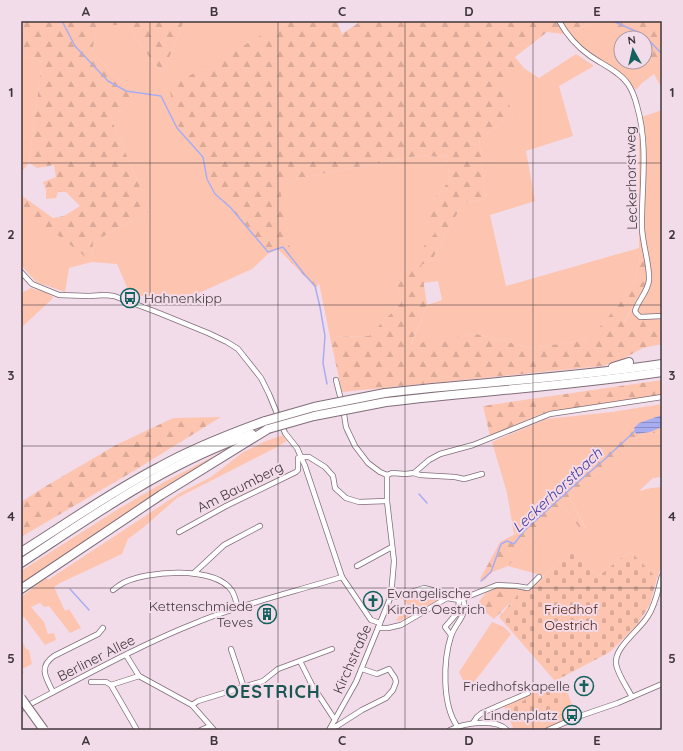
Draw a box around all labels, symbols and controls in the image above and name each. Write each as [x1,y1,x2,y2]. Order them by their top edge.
text: A [82,3,91,19]
text: B [210,3,218,19]
text: C [338,3,346,19]
text: D [464,3,474,19]
text: E [593,3,601,19]
north arrow [613,30,653,70]
text: N [627,33,637,48]
text: 1 [8,84,14,100]
text: 1 [669,84,675,100]
street label: Leckerhorstweg [621,126,641,230]
text: 2 [7,226,15,242]
text: 2 [668,226,676,242]
bus stop icon: Hahnenkipp [119,287,141,309]
place label: Hahnenkipp [144,289,222,307]
text: 3 [8,367,15,383]
text: 3 [669,367,676,383]
water label: Leckerhorstbach [508,443,606,537]
street label: Am Baumberg [194,458,286,516]
text: 4 [7,508,15,524]
text: 4 [668,508,676,524]
place label: Evangelische Kirche Oestrich [387,584,485,618]
church icon: Evangelische Kirche Oestrich [362,590,384,612]
place label: Kettenschmiede Teves [149,597,253,631]
park label: Friedhof Oestrich [544,600,598,634]
building icon: Kettenschmiede Teves [256,603,278,625]
street label: Kirchstraße [329,621,375,697]
street label: Berliner Allee [54,631,138,685]
text: 5 [7,650,15,666]
text: 5 [668,650,676,666]
church icon: Friedhofskapelle [573,675,595,697]
place label: Friedhofskapelle [463,677,570,695]
district label: OESTRICH [225,680,321,703]
bus stop icon: Lindenplatz [561,704,583,726]
place label: Lindenplatz [483,706,558,724]
text: A [82,732,91,748]
text: B [210,732,218,748]
text: C [338,732,346,748]
text: D [464,732,474,748]
text: E [593,732,601,748]

